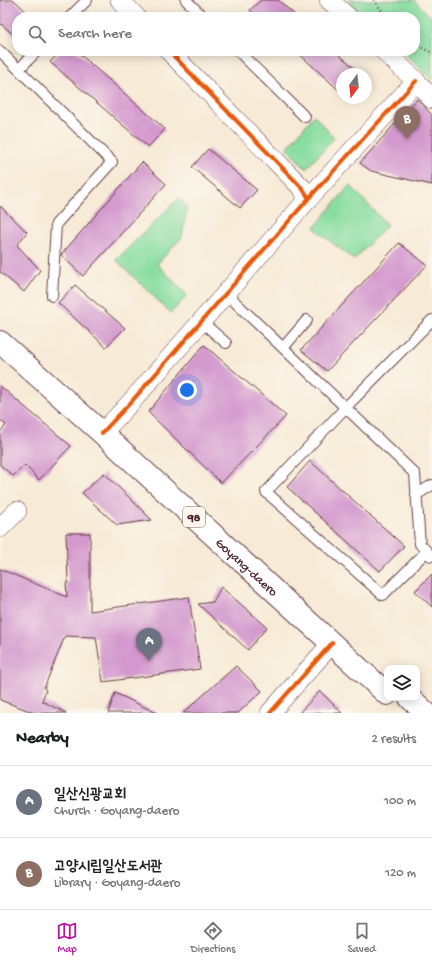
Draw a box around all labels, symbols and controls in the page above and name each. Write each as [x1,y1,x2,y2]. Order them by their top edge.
search box [12,12,420,56]
icon: search [26,23,48,45]
text: Search here [58,25,132,43]
north arrow [336,68,372,104]
pin: B [394,106,420,139]
your location [177,380,197,400]
road number: 98 [183,507,205,527]
street label: Goyang-daero [212,536,280,601]
pin: A [136,628,162,661]
map controls [384,665,420,701]
button: layers [384,665,420,701]
text: Nearby [16,729,69,749]
text: 2 results [371,732,416,747]
text: 일산신광교회 [54,786,126,804]
text: A [25,794,33,809]
text: 100 m [384,794,416,809]
text: Church · Goyang-daero [54,804,179,819]
text: 고양시립일산도서관 [54,858,163,876]
text: B [26,866,32,881]
text: 120 m [385,866,416,881]
text: Library · Goyang-daero [54,876,181,891]
tab: Map [56,920,78,956]
tab: Directions [191,920,235,956]
tab: Saved [348,920,376,956]

